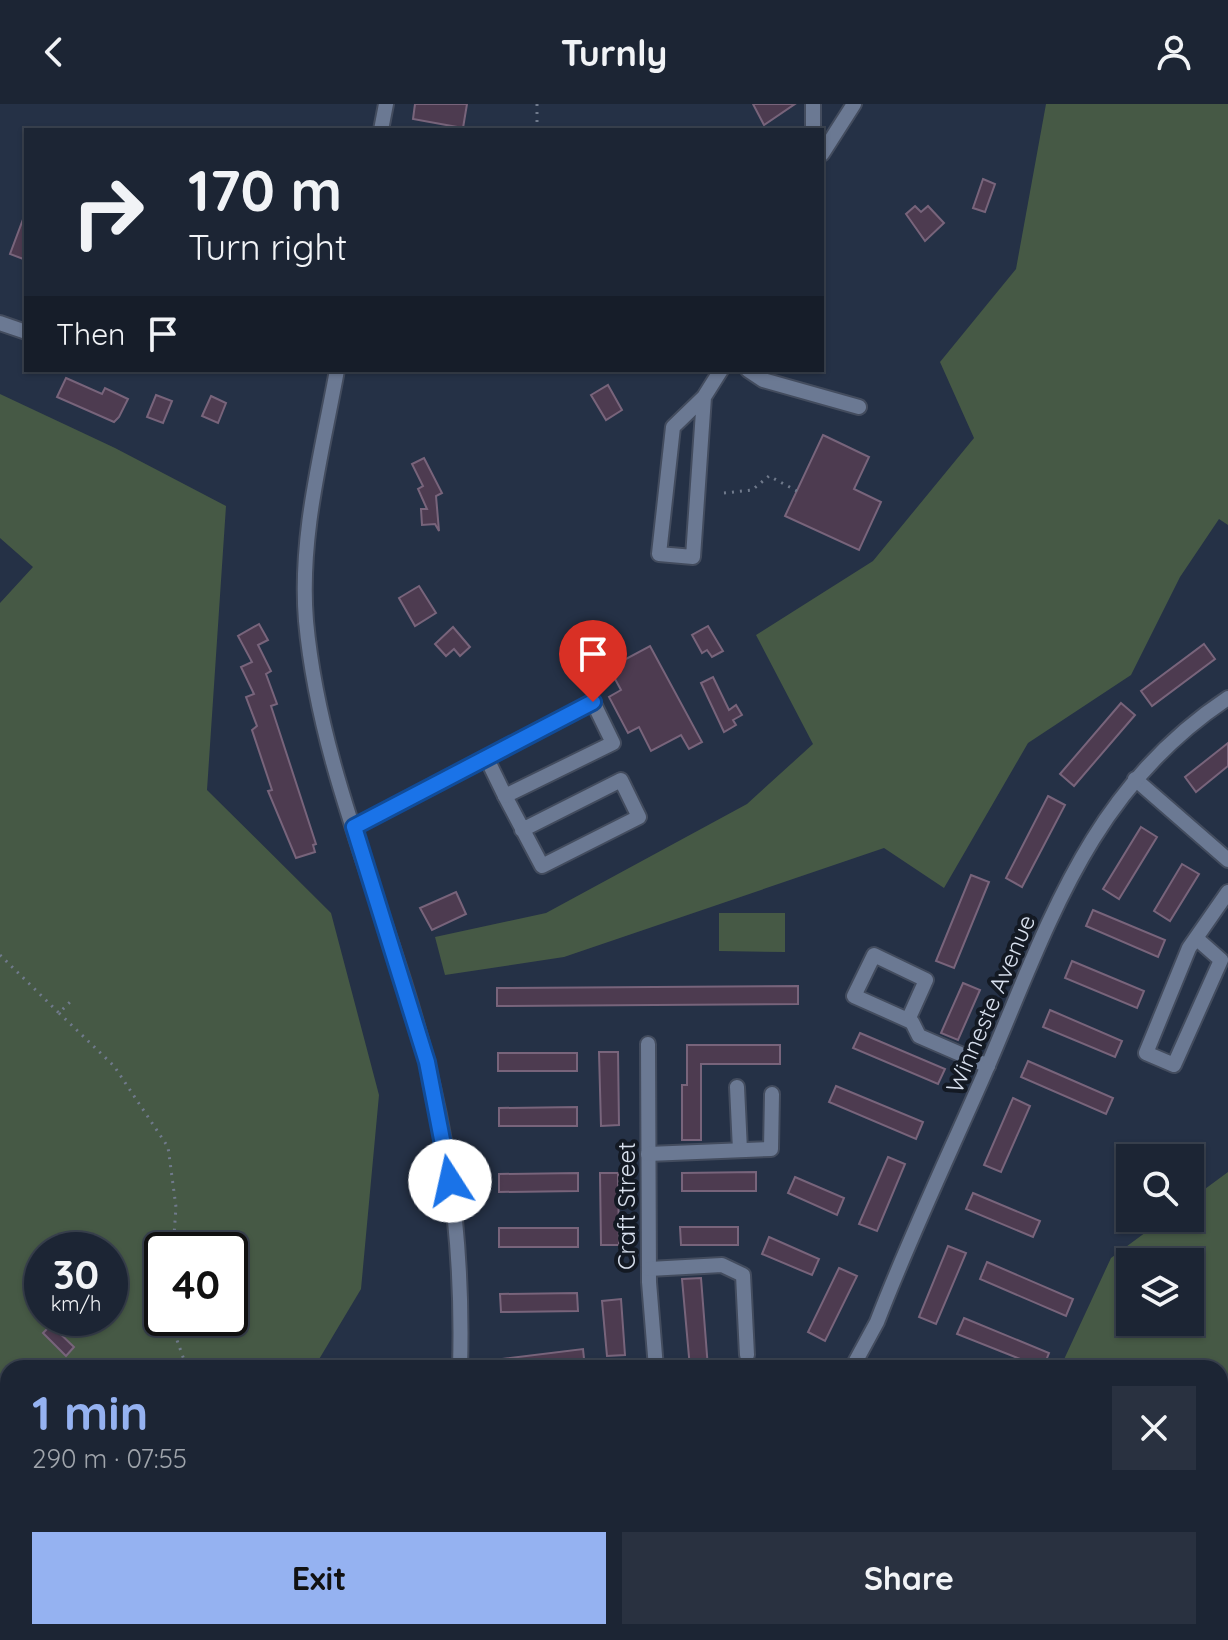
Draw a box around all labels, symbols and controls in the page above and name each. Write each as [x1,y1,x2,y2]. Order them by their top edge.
icon: back [32,30,76,74]
text: Turnly [561,30,667,75]
icon: person [1152,30,1196,74]
text: 170 m [188,155,342,225]
icon: right [56,160,160,264]
text: Turn right [188,224,347,269]
icon: arrive [141,312,185,356]
text: Then [56,315,125,353]
pin [559,620,627,702]
icon: arrive [571,632,615,676]
street label: Winneste Avenue [939,910,1041,1097]
position arrow [408,1139,492,1223]
street label: Craft Street [611,1142,641,1270]
map controls [1116,1144,1204,1336]
button: search [1116,1144,1204,1232]
speed limit sign: 40 [144,1232,248,1336]
button: layers [1116,1248,1204,1336]
text: 30 [53,1249,99,1299]
text: km/h [51,1291,101,1316]
text: 1 min [32,1382,148,1442]
button: close [1112,1386,1196,1470]
text: 290 m · 07:55 [32,1442,187,1475]
button: Exit [32,1532,606,1624]
button: Share [622,1532,1196,1624]

